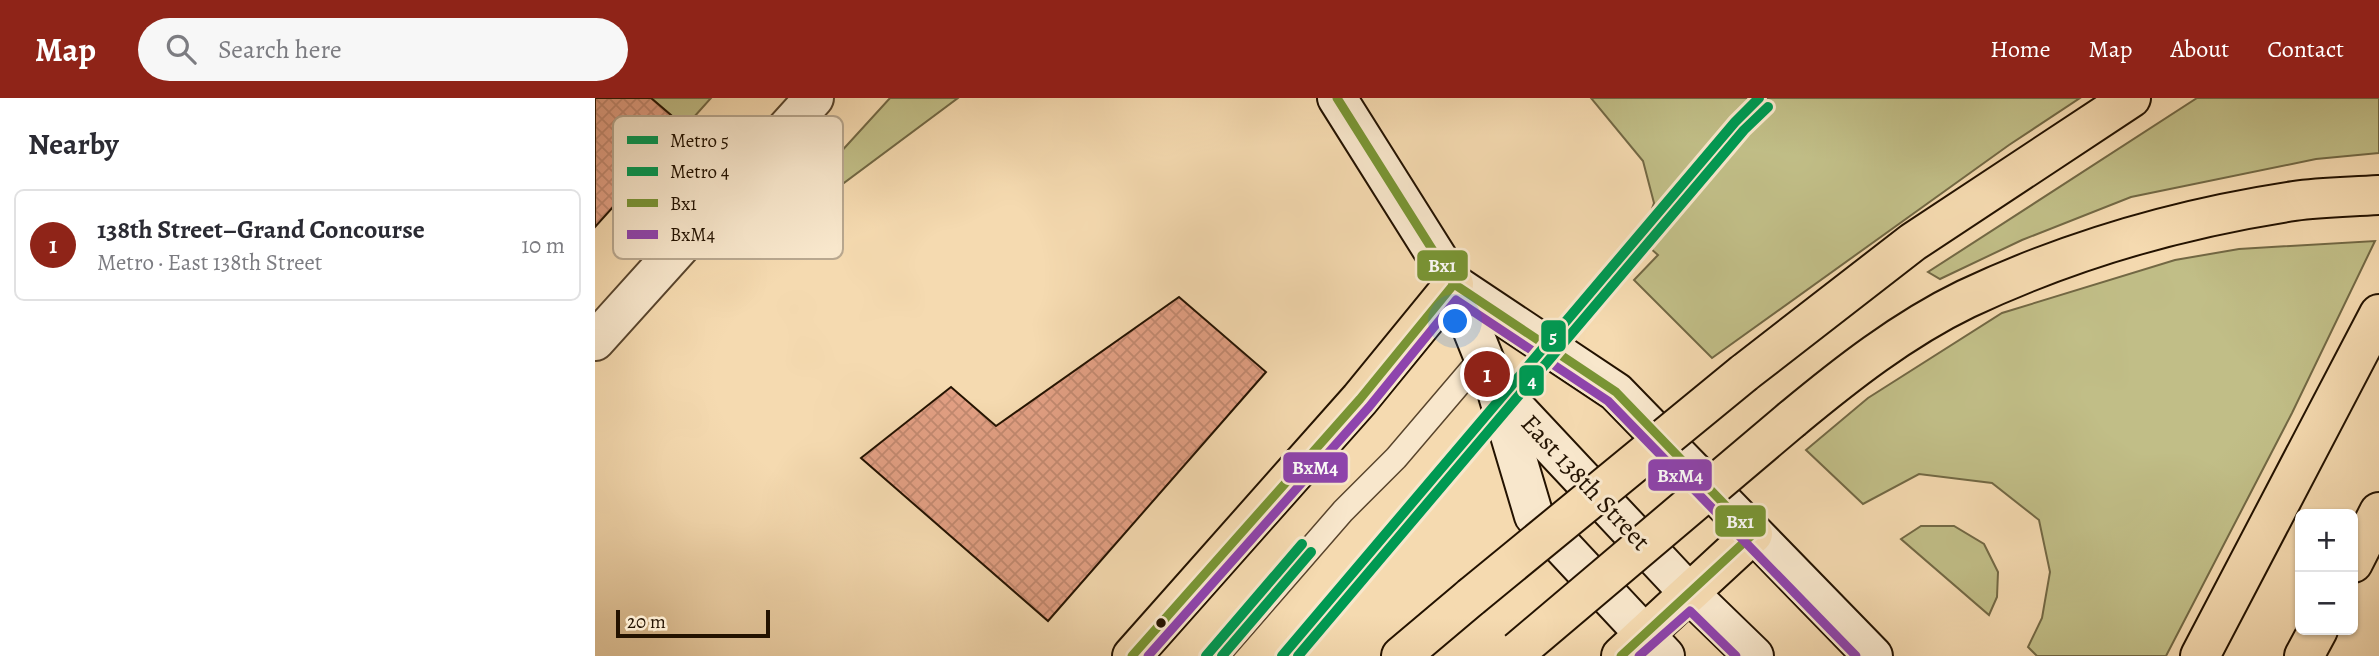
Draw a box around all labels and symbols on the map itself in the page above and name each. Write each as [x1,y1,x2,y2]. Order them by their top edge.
legend [613,116,843,259]
text: Metro 5 [670,128,729,154]
text: Metro 4 [670,159,730,185]
text: Bx1 [670,191,697,217]
text: BxM4 [670,222,715,248]
line badge: Bx1 [1416,249,1469,282]
text: Bx1 [1428,253,1456,279]
your location [1438,304,1472,338]
line badge: 5 [1540,319,1567,353]
text: 5 [1549,324,1557,350]
pin: 1 [1464,348,1510,400]
line badge: 4 [1518,364,1545,397]
text: 4 [1528,368,1537,394]
street label: East 138th Street [1513,406,1658,559]
line badge: BxM4 [1282,451,1349,484]
text: BxM4 [1292,455,1338,481]
line badge: BxM4 [1647,458,1713,492]
text: BxM4 [1657,463,1703,489]
line badge: Bx1 [1714,504,1767,538]
text: Bx1 [1726,509,1754,535]
scale bar [616,607,770,639]
unlabelled marker [1154,616,1168,630]

